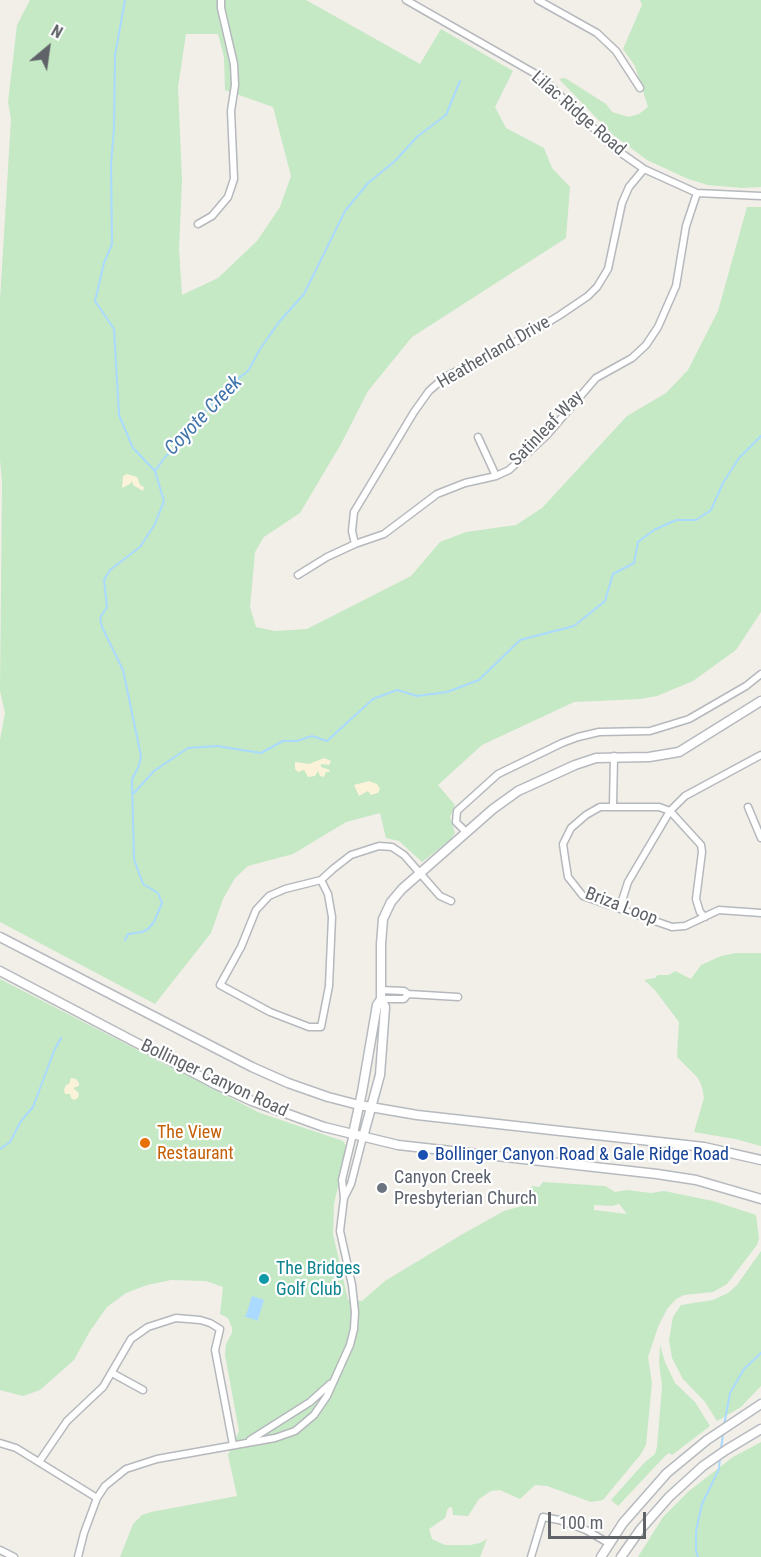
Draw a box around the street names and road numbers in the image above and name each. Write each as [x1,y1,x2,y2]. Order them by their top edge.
street label: Lilac Ridge Road [526,67,630,161]
street label: Heatherland Drive [434,312,554,394]
street label: Satinleaf Way [506,387,588,471]
street label: Briza Loop [582,883,660,931]
street label: Bollinger Canyon Road [137,1035,291,1123]

